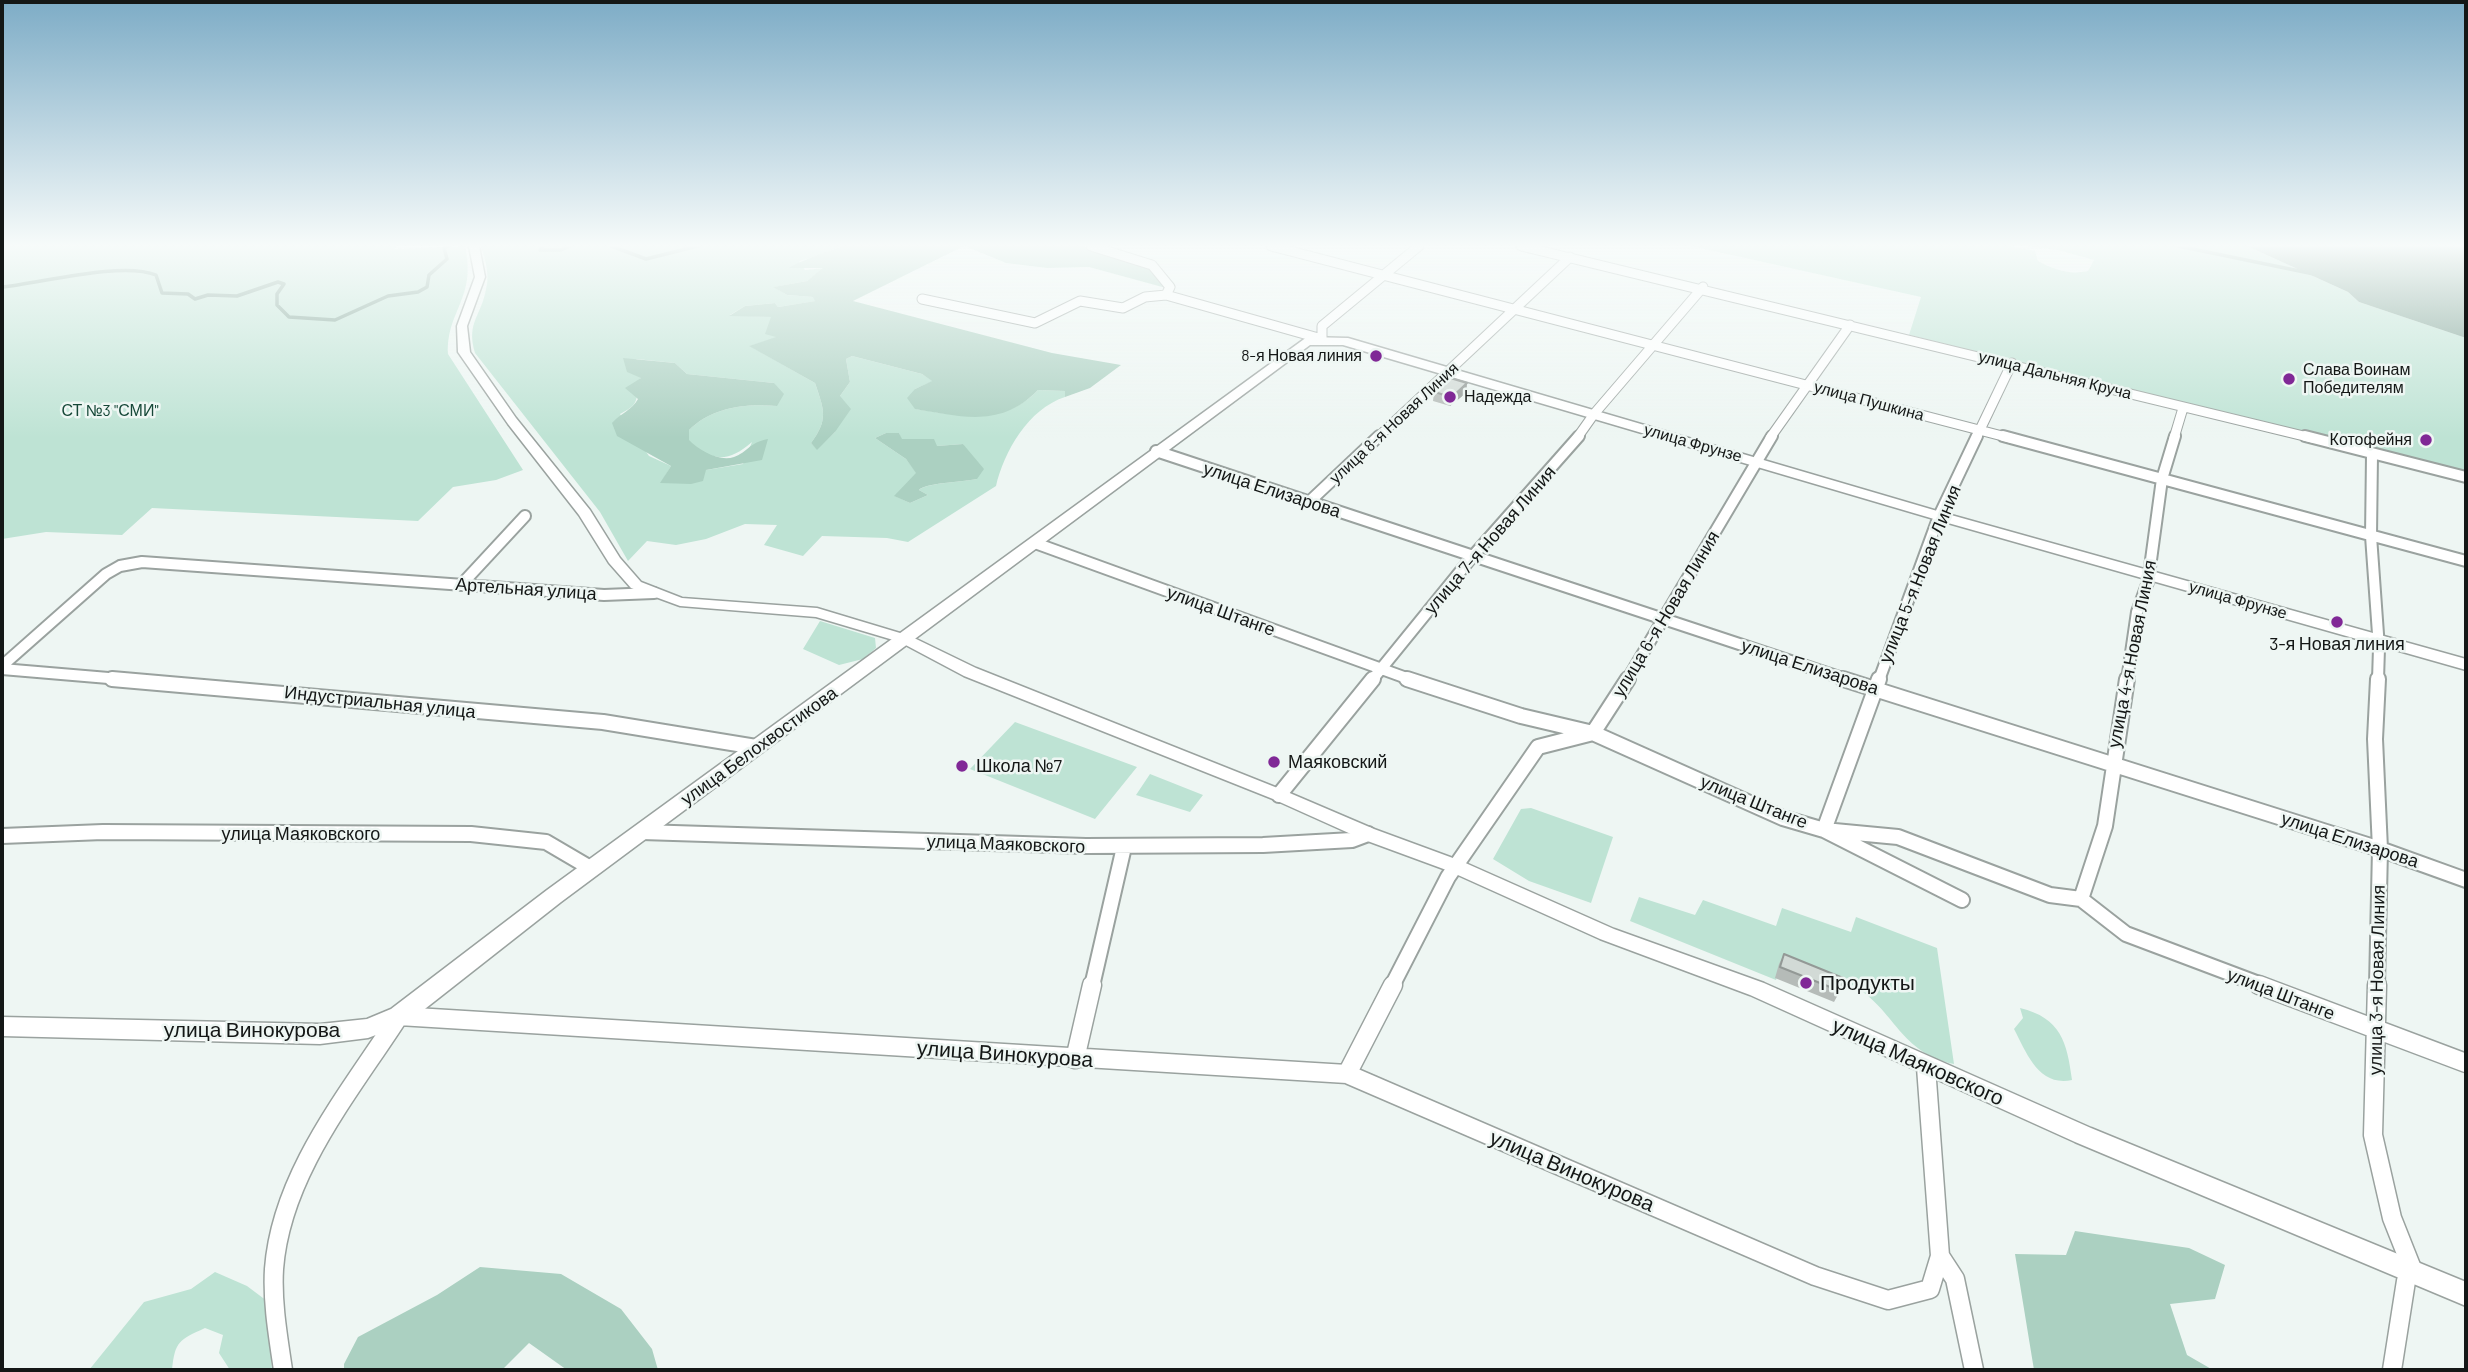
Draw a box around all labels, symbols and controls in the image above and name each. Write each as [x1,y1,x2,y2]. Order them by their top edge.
place label: 8-я Новая линия [1241,346,1362,366]
street label: улица Дальняя Круча [1976,347,2134,403]
marker: 8-я Новая линия [1368,348,1384,364]
street label: улица 8-я Новая Линия [1326,358,1462,488]
place label: Слава Воинам Победителям [2303,360,2410,398]
marker: Слава Воинам Победителям [2281,371,2297,387]
street label: улица Пушкина [1812,377,1926,425]
place label: Надежда [1464,387,1531,407]
marker: Надежда [1442,389,1458,405]
park label: СТ №3 "СМИ" [61,401,159,421]
street label: улица Фрунзе [1642,420,1744,466]
place label: Котофейня [2330,430,2412,450]
marker: Котофейня [2418,432,2434,448]
street label: улица Елизарова [1201,458,1343,522]
street label: улица 7-я Новая Линия [1420,461,1560,619]
street label: улица 5-я Новая Линия [1874,482,1966,666]
street label: улица 6-я Новая Линия [1608,527,1724,701]
street label: улица 4-я Новая Линия [2103,558,2161,750]
street label: Артельная улица [455,573,597,605]
street label: улица Фрунзе [2187,577,2289,623]
street label: улица Штанге [1164,581,1278,641]
marker: 3-я Новая линия [2329,614,2345,630]
place label: 3-я Новая линия [2269,633,2405,655]
street label: улица Елизарова [1739,635,1881,699]
street label: Индустриальная улица [283,681,477,723]
street label: улица Белохвостикова [677,682,841,810]
place label: Маяковский [1288,751,1387,773]
marker: Маяковский [1266,754,1282,770]
place label: Школа №7 [976,755,1062,777]
marker: Школа №7 [954,758,970,774]
street label: улица Штанге [1697,771,1811,833]
street label: улица Елизарова [2279,808,2421,872]
street label: улица Маяковского [222,823,380,845]
street label: улица Маяковского [926,830,1086,858]
street label: улица 3-я Новая Линия [2365,885,2389,1075]
street label: улица Штанге [2224,964,2338,1024]
place label: Продукты [1820,970,1915,996]
marker: Продукты [1798,975,1814,991]
street label: улица Маяковского [1828,1013,2008,1111]
street label: улица Винокурова [164,1017,340,1043]
street label: улица Винокурова [916,1035,1094,1073]
street label: улица Винокурова [1486,1125,1658,1217]

